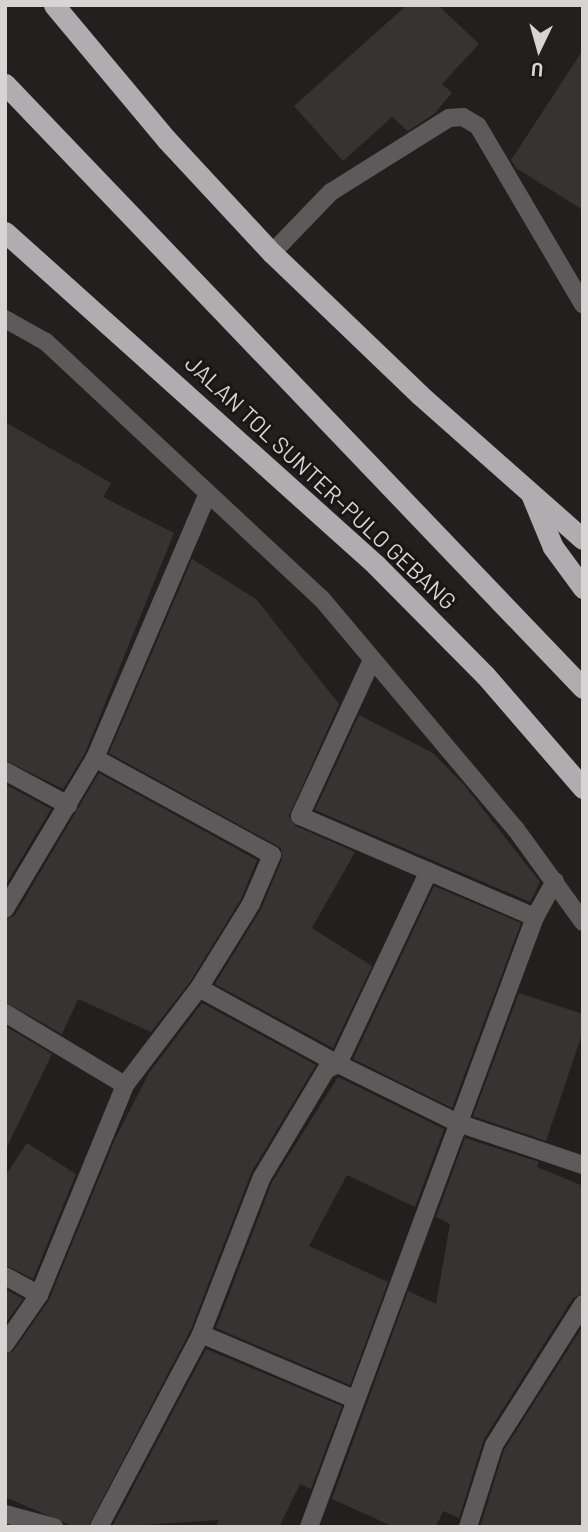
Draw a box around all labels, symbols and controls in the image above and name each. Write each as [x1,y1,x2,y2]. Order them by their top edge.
north arrow [504,14,574,84]
text: U [530,58,544,82]
street label: JALAN TOL SUNTER–PULO GEBANG [180,349,462,615]

